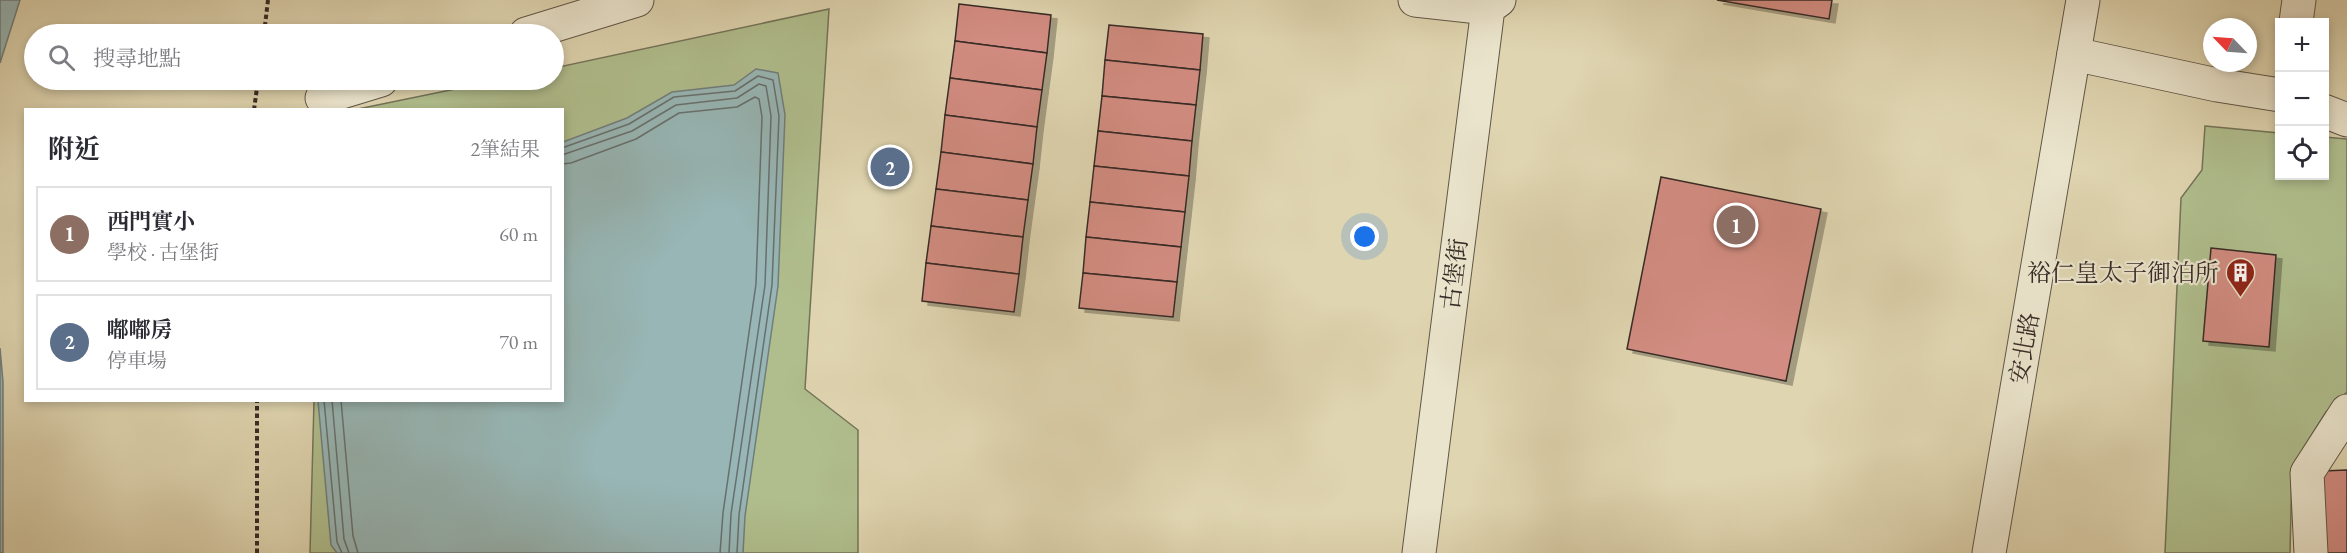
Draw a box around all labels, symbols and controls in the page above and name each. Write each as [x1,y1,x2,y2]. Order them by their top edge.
north arrow [2203,18,2257,72]
map controls [2275,18,2329,180]
button: + [2275,18,2329,72]
search box [24,24,564,90]
icon: search [45,41,78,74]
text: 搜尋地點 [93,44,181,73]
button: − [2275,72,2329,126]
button: locate [2275,126,2329,180]
text: 附近 [48,132,100,166]
text: 2筆結果 [470,136,540,162]
pin: 2 [870,144,910,190]
pin: 1 [1716,202,1756,248]
text: 西門實小 [107,207,195,236]
text: 1 [64,221,75,247]
text: 60 m [499,221,538,247]
your location [1350,222,1379,251]
street label: 古堡街 [1434,236,1474,312]
text: 學校 · 古堡街 [107,239,219,265]
building icon: 裕仁皇太子御泊所 [2224,256,2256,298]
place label: 裕仁皇太子御泊所 [2027,257,2219,288]
street label: 安北路 [2002,310,2046,386]
text: 嘟嘟房 [107,315,173,344]
text: 2 [64,329,75,355]
text: 70 m [499,329,538,355]
text: 停車場 [107,347,167,373]

